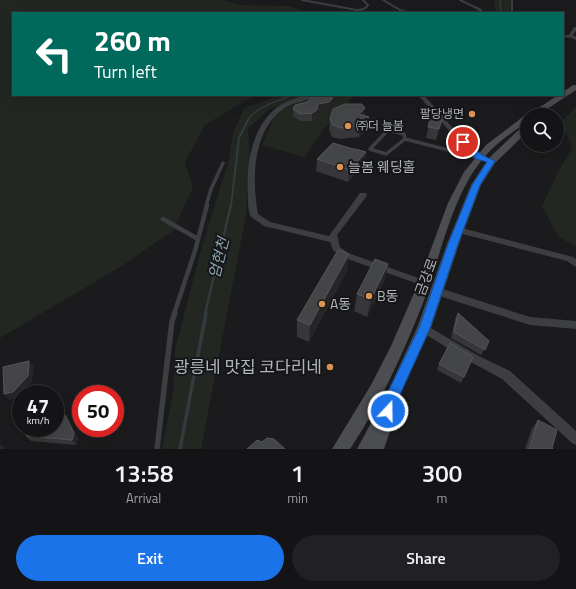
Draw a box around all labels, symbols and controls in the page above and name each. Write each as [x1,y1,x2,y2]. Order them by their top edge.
text: 260 m [94,19,171,62]
icon: left [28,28,80,80]
text: Turn left [94,58,157,85]
place label: 팔당냉면 [420,104,464,123]
map controls [520,108,564,152]
button: search [520,108,564,152]
marker: 팔당냉면 [467,109,477,119]
place label: ㈜더 늘봄 [356,116,404,135]
marker: ㈜더 늘봄 [343,121,353,131]
pin [446,125,480,159]
icon: arrive [452,131,474,153]
place label: 늘봄 웨딩홀 [348,156,416,177]
marker: 늘봄 웨딩홀 [335,162,345,172]
water label: 엄현천 [202,233,235,281]
street label: 금강로 [409,255,442,299]
place label: B동 [377,285,399,306]
marker: B동 [364,291,374,301]
place label: A동 [330,293,351,314]
marker: A동 [317,299,327,309]
place label: 광릉네 맛집 코다리네 [174,354,322,380]
marker: 광릉네 맛집 코다리네 [325,362,335,372]
speed limit sign: 50 [72,385,124,437]
text: 47 [27,390,49,421]
position arrow [367,390,409,432]
text: km/h [27,413,49,428]
text: 13:58 [114,455,173,491]
text: 1 [291,455,304,491]
text: 300 [422,455,462,491]
text: Arrival [126,488,161,508]
text: min [287,488,308,508]
text: m [437,488,447,508]
button: Exit [16,535,284,581]
button: Share [292,535,560,581]

